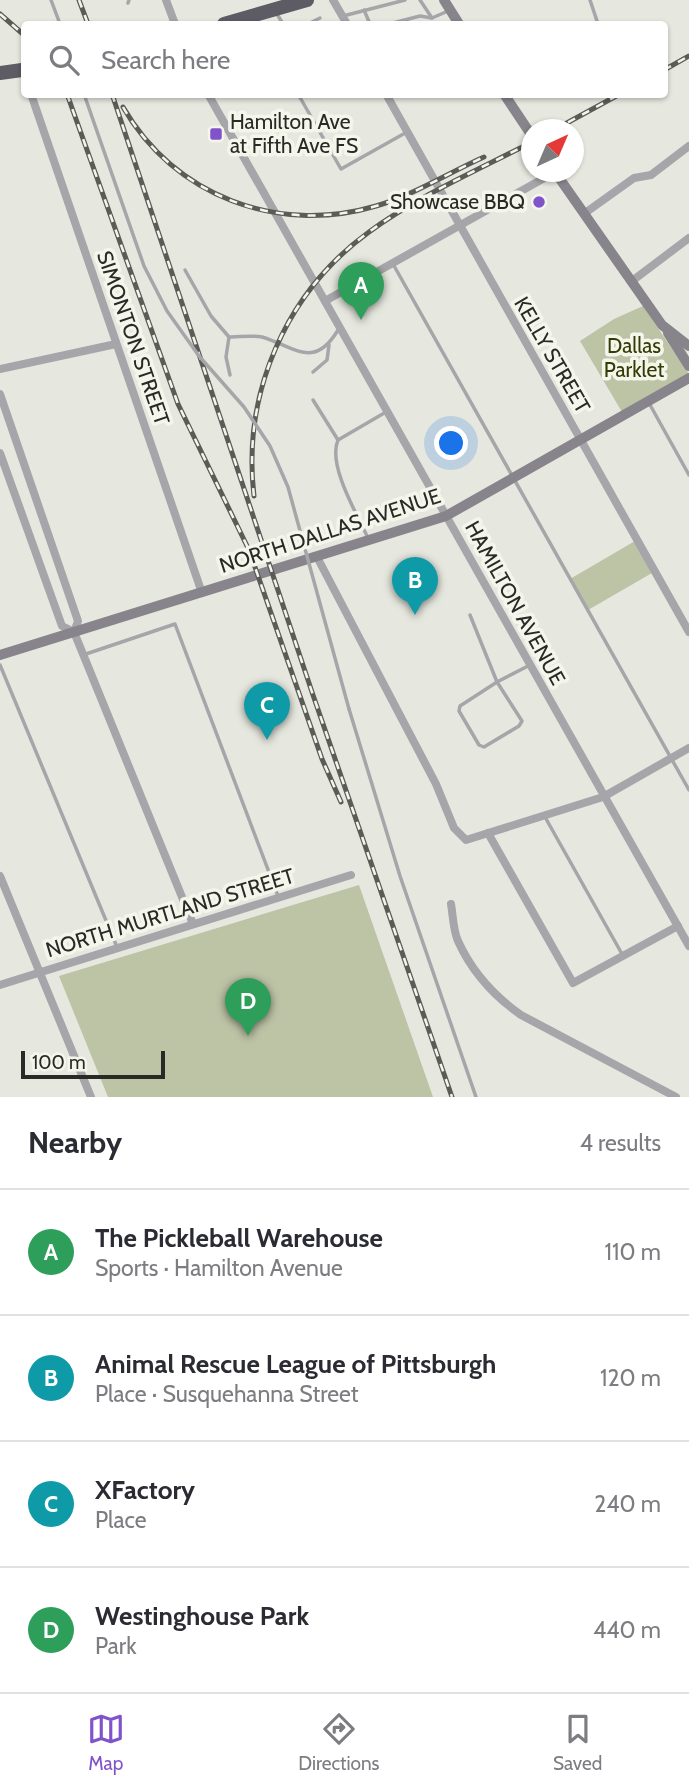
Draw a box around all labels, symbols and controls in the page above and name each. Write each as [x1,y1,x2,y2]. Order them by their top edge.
search box [21,21,668,98]
icon: search [45,41,83,79]
text: Search here [101,44,230,76]
place label: Hamilton Ave at Fifth Ave FS [230,109,358,158]
north arrow [521,119,584,182]
marker: Hamilton Ave at Fifth Ave FS [208,126,224,142]
place label: Showcase BBQ [390,189,525,214]
marker: Showcase BBQ [531,194,547,210]
street label: SIMONTON STREET [92,248,175,428]
pin: A [338,262,384,320]
street label: KELLY STREET [509,292,596,417]
park label: Dallas Parklet [604,333,664,382]
your location [434,426,468,460]
street label: NORTH DALLAS AVENUE [216,483,444,578]
street label: HAMILTON AVENUE [460,516,571,689]
pin: B [392,557,438,615]
pin: C [244,682,290,740]
street label: NORTH MURTLAND STREET [43,863,297,962]
pin: D [225,978,271,1036]
scale bar [21,1048,164,1080]
text: 100 m [32,1051,86,1074]
text: Nearby [28,1124,122,1161]
text: 4 results [580,1129,661,1157]
text: The Pickleball Warehouse [95,1222,383,1254]
text: A [44,1238,58,1266]
text: 110 m [605,1238,661,1266]
text: Sports · Hamilton Avenue [95,1254,343,1282]
text: Animal Rescue League of Pittsburgh [95,1348,496,1380]
text: B [44,1364,58,1392]
text: 120 m [600,1364,661,1392]
text: Place · Susquehanna Street [95,1380,358,1408]
text: XFactory [95,1474,195,1506]
text: C [44,1490,58,1518]
text: 240 m [594,1490,661,1518]
text: Place [95,1506,147,1534]
text: Westinghouse Park [95,1600,309,1632]
text: D [43,1616,59,1644]
text: 440 m [593,1616,661,1644]
text: Park [95,1632,136,1660]
tab: Map [87,1710,125,1775]
tab: Directions [298,1710,379,1775]
tab: Saved [553,1710,602,1775]

